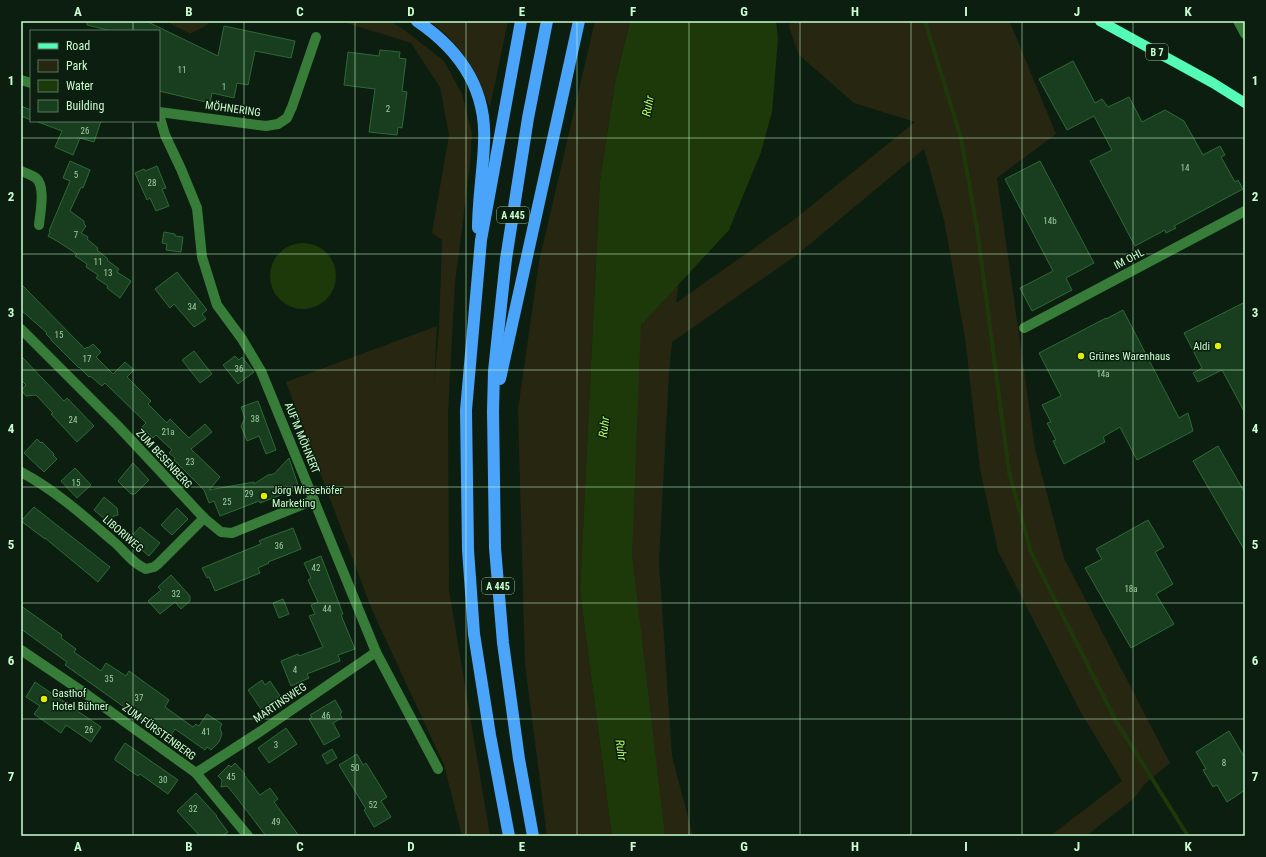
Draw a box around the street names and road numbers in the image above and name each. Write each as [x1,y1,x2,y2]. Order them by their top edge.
road number: B 7 [1146,44,1168,60]
street label: MÖHNERING [204,99,262,119]
road number: A 445 [497,207,529,223]
street label: IM OHL [1112,246,1146,272]
street label: AUF'M MÖHNERT [282,400,322,476]
street label: ZUM BESENBERG [133,427,195,491]
street label: LIBORIWEG [100,513,146,555]
road number: A 445 [482,578,514,594]
street label: MARTINSWEG [251,680,309,726]
street label: ZUM FÜRSTENBERG [120,701,198,763]

